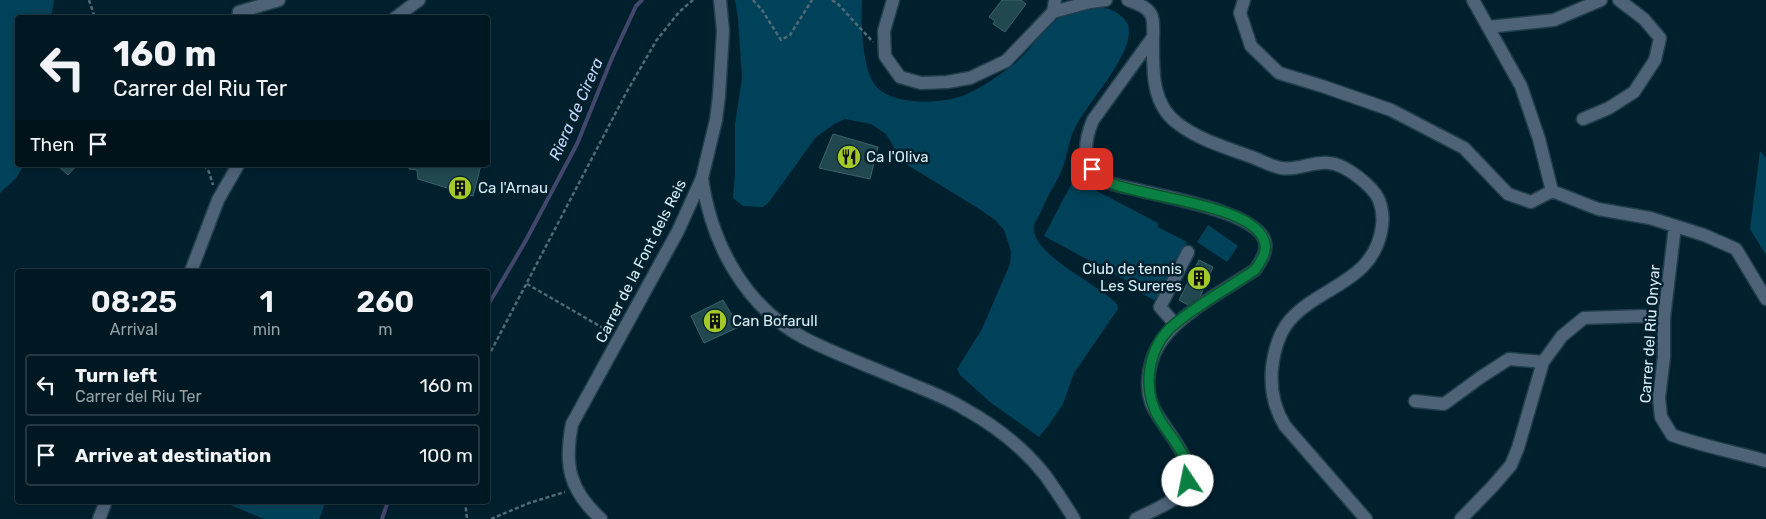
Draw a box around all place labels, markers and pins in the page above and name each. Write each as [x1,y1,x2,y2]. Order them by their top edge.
restaurant icon: Ca l'Oliva [836,144,862,170]
place label: Ca l'Oliva [866,148,929,166]
pin [1071,148,1113,190]
building icon: Ca l'Arnau [447,175,473,201]
place label: Ca l'Arnau [478,179,548,197]
place label: Club de tennis Les Sureres [1082,260,1182,295]
building icon: Club de tennis Les Sureres [1186,265,1212,291]
building icon: Can Bofarull [702,308,728,334]
place label: Can Bofarull [732,312,818,330]

